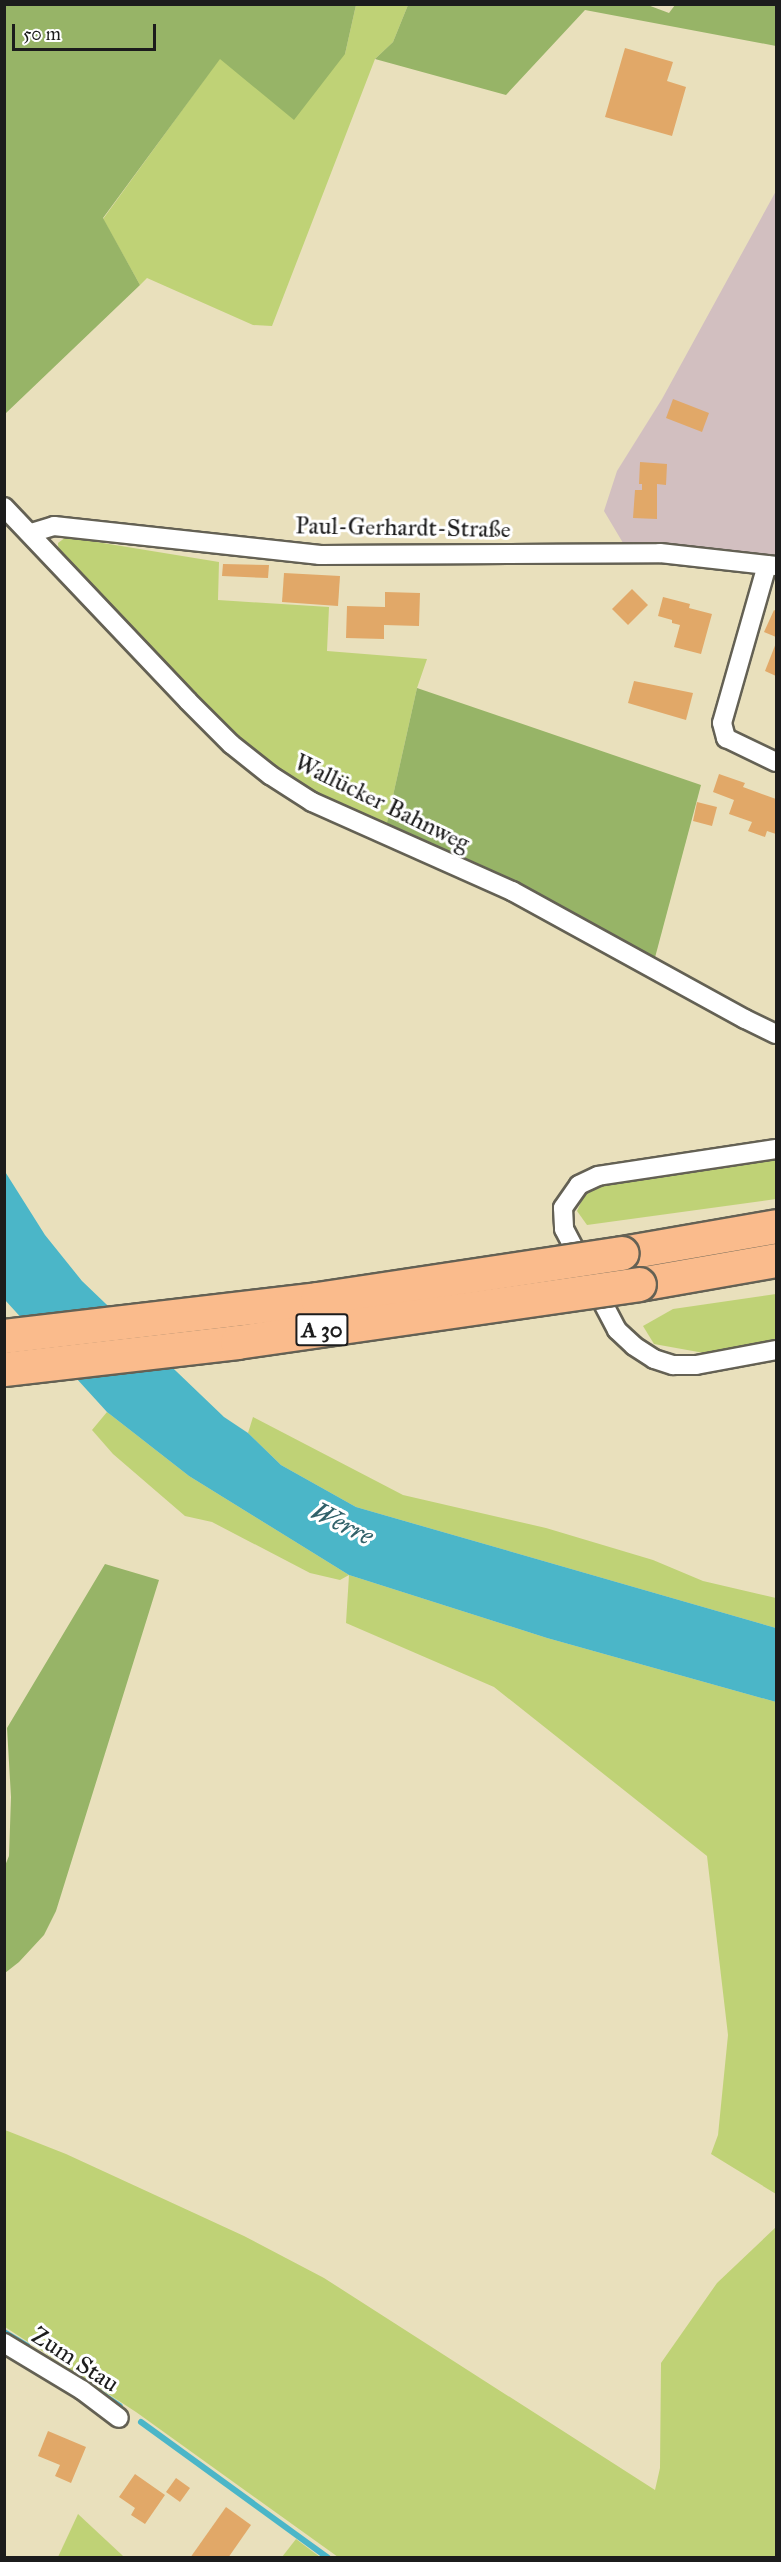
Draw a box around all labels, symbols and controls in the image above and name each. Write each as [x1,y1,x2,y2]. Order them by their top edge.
scale bar [15,12,159,50]
text: 50 m [23,23,61,45]
street label: Paul-Gerhardt-Straße [295,512,511,544]
street label: Wallücker Bahnweg [290,748,474,858]
road number: A 30 [295,1311,349,1349]
water label: Werre [306,1496,378,1552]
street label: Zum Stau [26,2321,124,2399]

